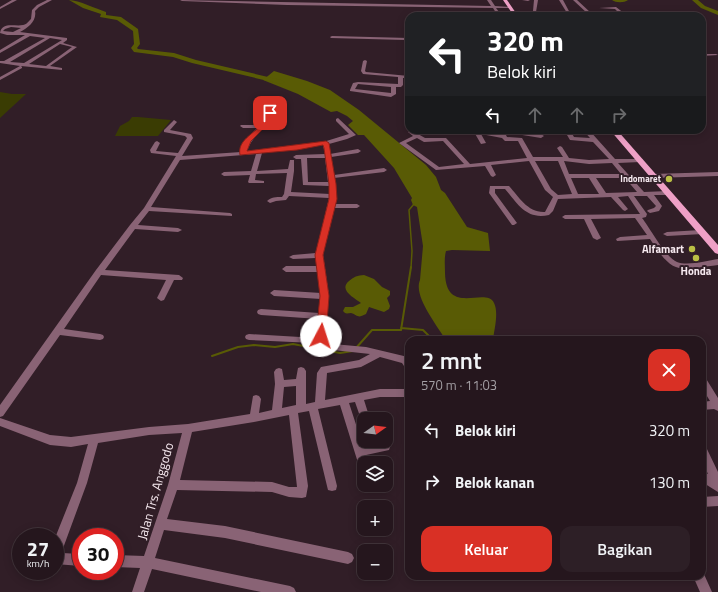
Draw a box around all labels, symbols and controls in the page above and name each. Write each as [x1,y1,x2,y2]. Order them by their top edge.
text: 320 m [487,19,564,62]
icon: left [421,28,473,80]
text: Belok kiri [487,58,556,85]
pin [253,96,287,130]
icon: arrive [259,102,281,124]
icon: left [482,104,504,126]
icon: ahead [524,104,546,126]
icon: ahead [566,104,588,126]
icon: right [608,104,630,126]
place label: Indomaret [620,172,662,185]
marker: Indomaret [664,174,674,184]
place label: Alfamart [642,241,684,257]
marker: Alfamart [687,244,697,254]
marker: Honda [691,253,701,263]
place label: Honda [681,263,712,279]
position arrow [300,315,342,357]
text: 2 mnt [421,342,482,378]
button: close [648,349,690,391]
text: 570 m · 11:03 [421,375,497,395]
north arrow [357,412,393,448]
map controls [357,412,393,580]
icon: left [421,419,443,441]
text: Belok kiri [455,419,516,442]
text: 320 m [649,419,690,442]
street label: Jalan Trs. Anggodo [132,440,178,542]
button: layers [357,456,393,492]
icon: right [421,471,443,493]
text: Belok kanan [455,471,535,494]
text: 130 m [649,471,690,494]
button: + [357,500,393,536]
button: Keluar [421,526,552,572]
button: Bagikan [560,526,690,572]
speed limit sign: 30 [72,528,124,580]
text: 27 [27,533,49,564]
button: − [357,544,393,580]
text: km/h [27,556,49,571]

